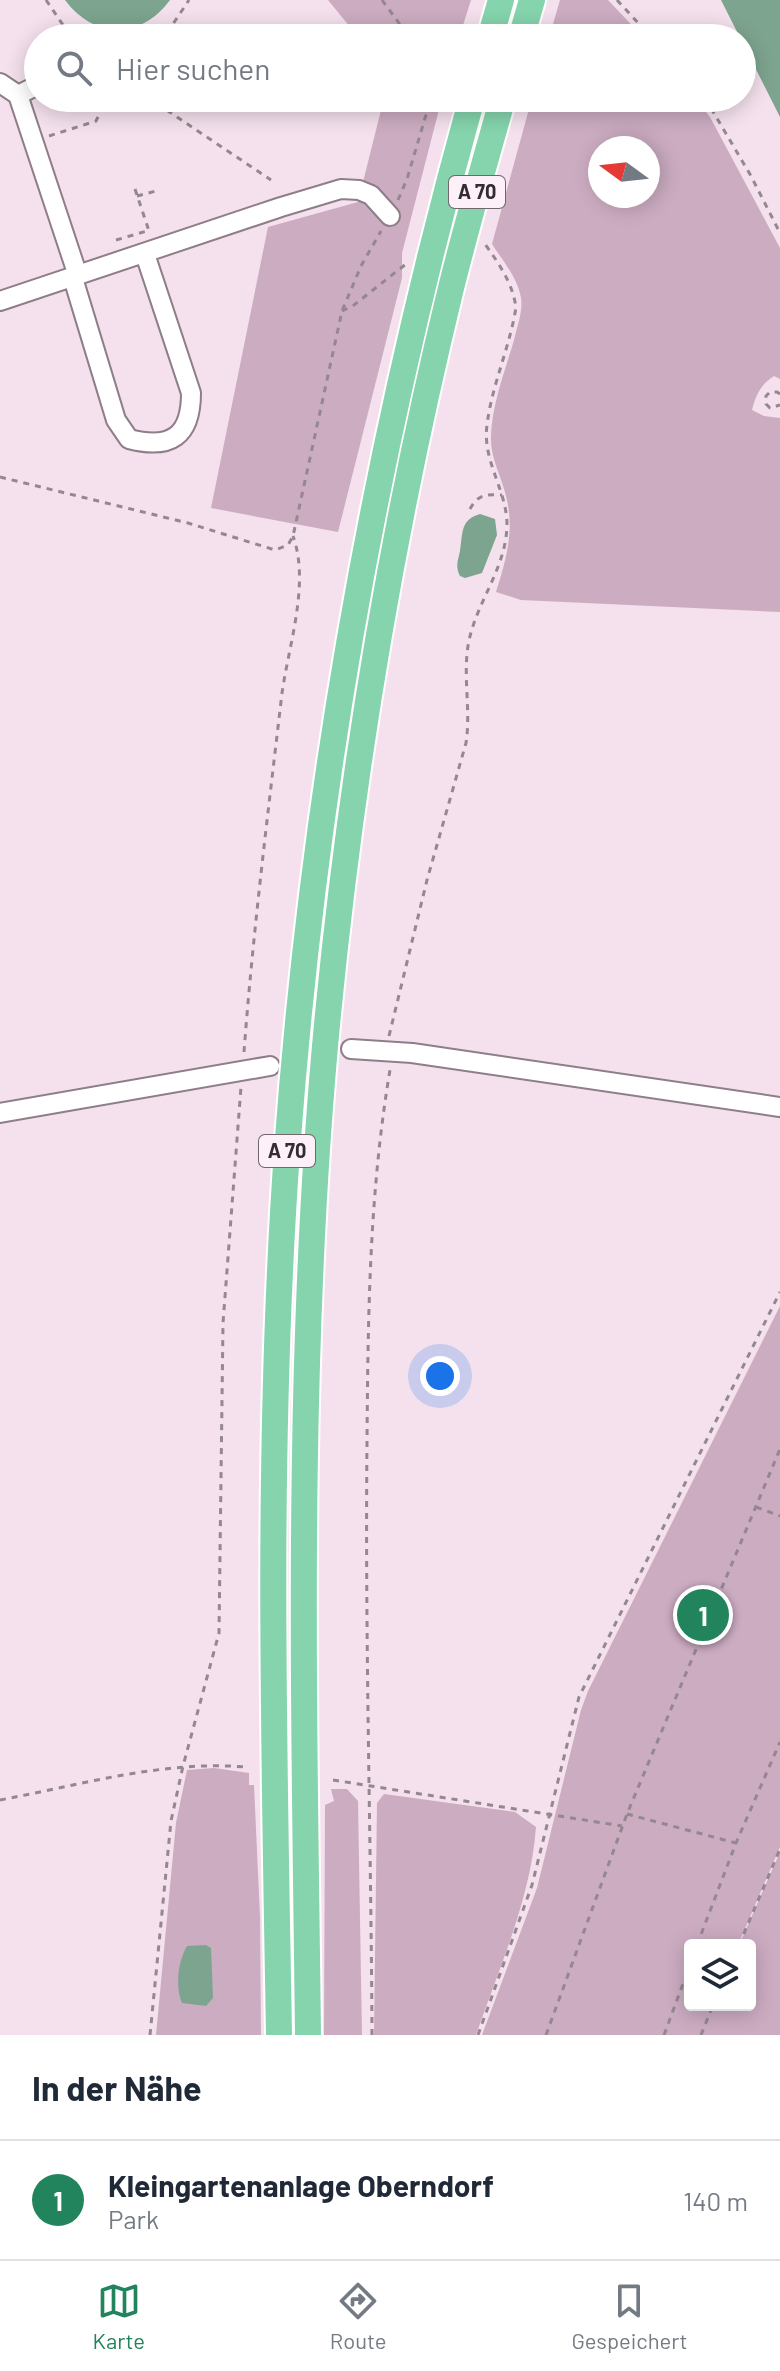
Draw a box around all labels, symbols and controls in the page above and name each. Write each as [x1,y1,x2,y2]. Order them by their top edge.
search box [24,24,756,112]
icon: search [52,46,96,90]
text: Hier suchen [116,50,270,86]
north arrow [588,136,660,208]
road number: A 70 [449,176,505,208]
road number: A 70 [259,1135,315,1167]
your location [420,1356,460,1396]
pin: 1 [677,1585,729,1645]
map controls [684,1939,756,2011]
button: layers [684,1939,756,2011]
text: In der Nähe [32,2067,202,2108]
text: Kleingartenanlage Oberndorf [108,2167,494,2203]
text: 1 [53,2185,63,2216]
text: 140 m [683,2185,748,2216]
text: Park [108,2203,159,2234]
tab: Karte [92,2279,145,2353]
tab: Route [330,2279,386,2353]
tab: Gespeichert [571,2279,687,2353]

